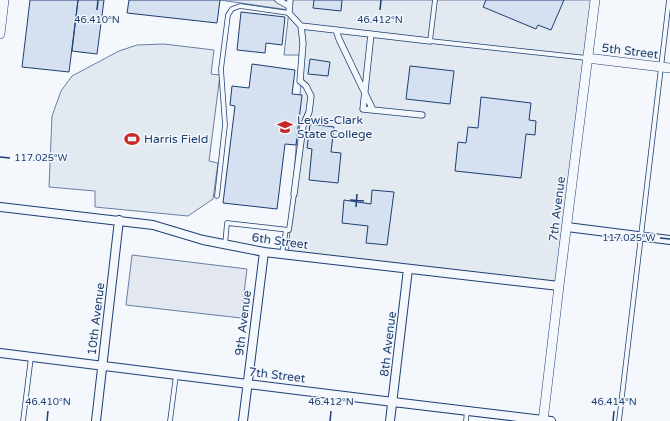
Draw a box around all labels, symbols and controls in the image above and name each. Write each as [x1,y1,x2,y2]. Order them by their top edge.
text: 46.410°N [74,14,120,26]
text: 46.412°N [357,14,403,26]
street label: 5th Street [601,41,659,61]
place label: Lewis-Clark State College [297,113,373,141]
school or university icon: Lewis-Clark State College [276,118,294,136]
sports icon: Harris Field [123,130,141,148]
place label: Harris Field [144,132,208,146]
text: 117.025°W [14,152,68,164]
street label: 7th Avenue [546,175,568,242]
street label: 6th Street [251,230,310,252]
text: 117.025°W [602,232,656,244]
street label: 10th Avenue [85,282,107,356]
street label: 9th Avenue [232,289,254,356]
street label: 8th Avenue [377,310,399,377]
street label: 7th Street [248,365,306,385]
text: 46.410°N [25,396,71,408]
text: 46.412°N [308,396,354,408]
text: 46.414°N [591,396,637,408]

